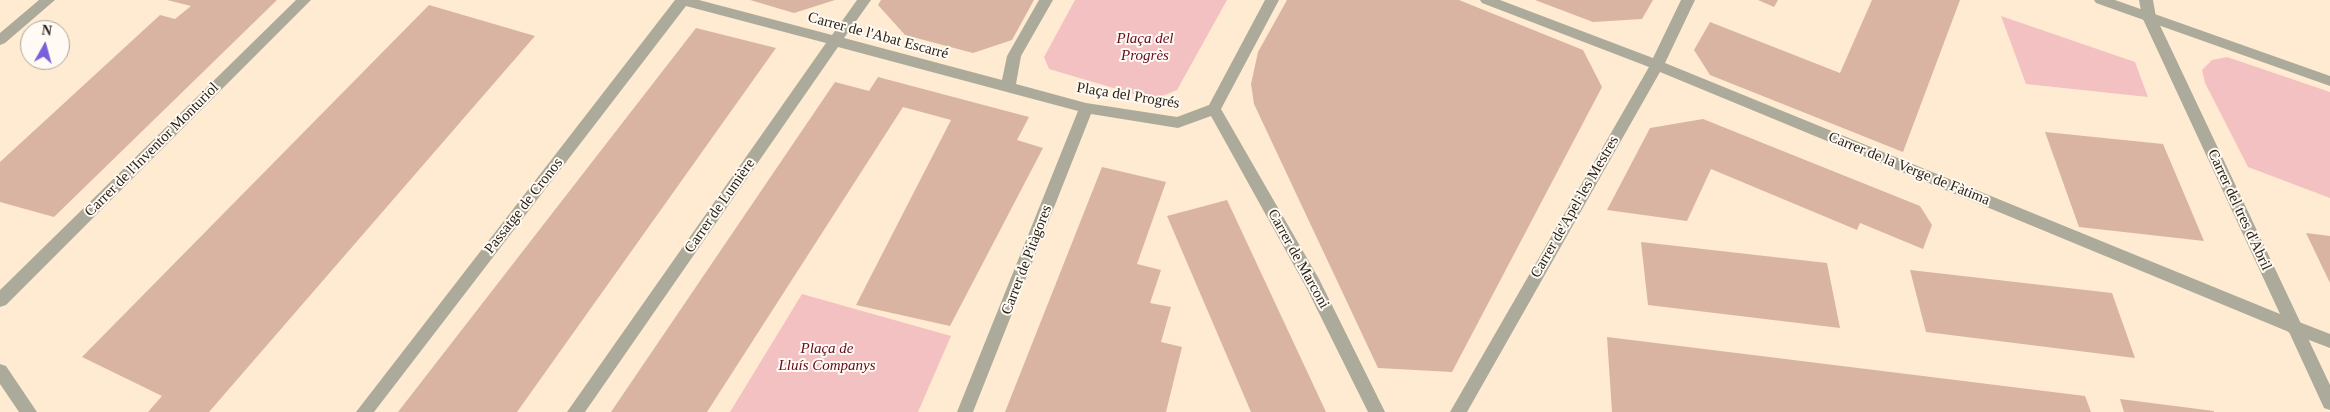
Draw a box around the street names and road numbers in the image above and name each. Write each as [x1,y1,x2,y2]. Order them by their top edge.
street label: Carrer de l'Abat Escarré [806,9,950,63]
street label: Carrer de l'Inventor Monturiol [81,79,223,221]
street label: Plaça del Progrés [1075,79,1181,113]
street label: Carrer de la Verge de Fàtima [1826,128,1992,210]
street label: Carrer de'Apel·les Mestres [1527,133,1623,281]
street label: Carrer del tres d'Abril [2203,147,2275,273]
street label: Passatge de Cronos [481,154,567,258]
street label: Carrer de Lumière [681,155,759,257]
street label: Carrer de Pitàgores [998,203,1056,317]
street label: Carrer de Marconi [1263,206,1333,312]

